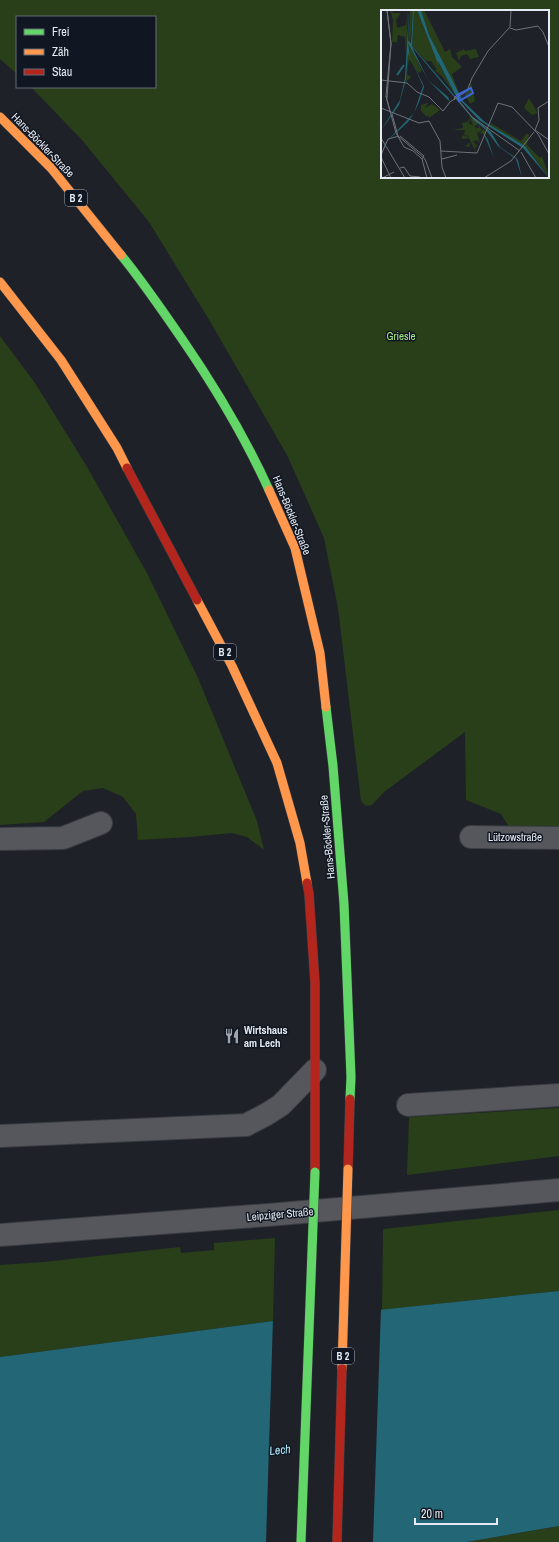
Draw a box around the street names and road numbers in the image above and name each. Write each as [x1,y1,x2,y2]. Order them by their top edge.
street label: Hans-Böckler-Straße [9,110,77,180]
road number: B 2 [65,190,87,206]
street label: Hans-Böckler-Straße [270,473,314,557]
road number: B 2 [214,644,236,660]
street label: Hans-Böckler-Straße [316,794,338,880]
street label: Lützowstraße [488,830,542,844]
street label: Leipziger Straße [246,1204,314,1224]
road number: B 2 [332,1348,354,1364]

